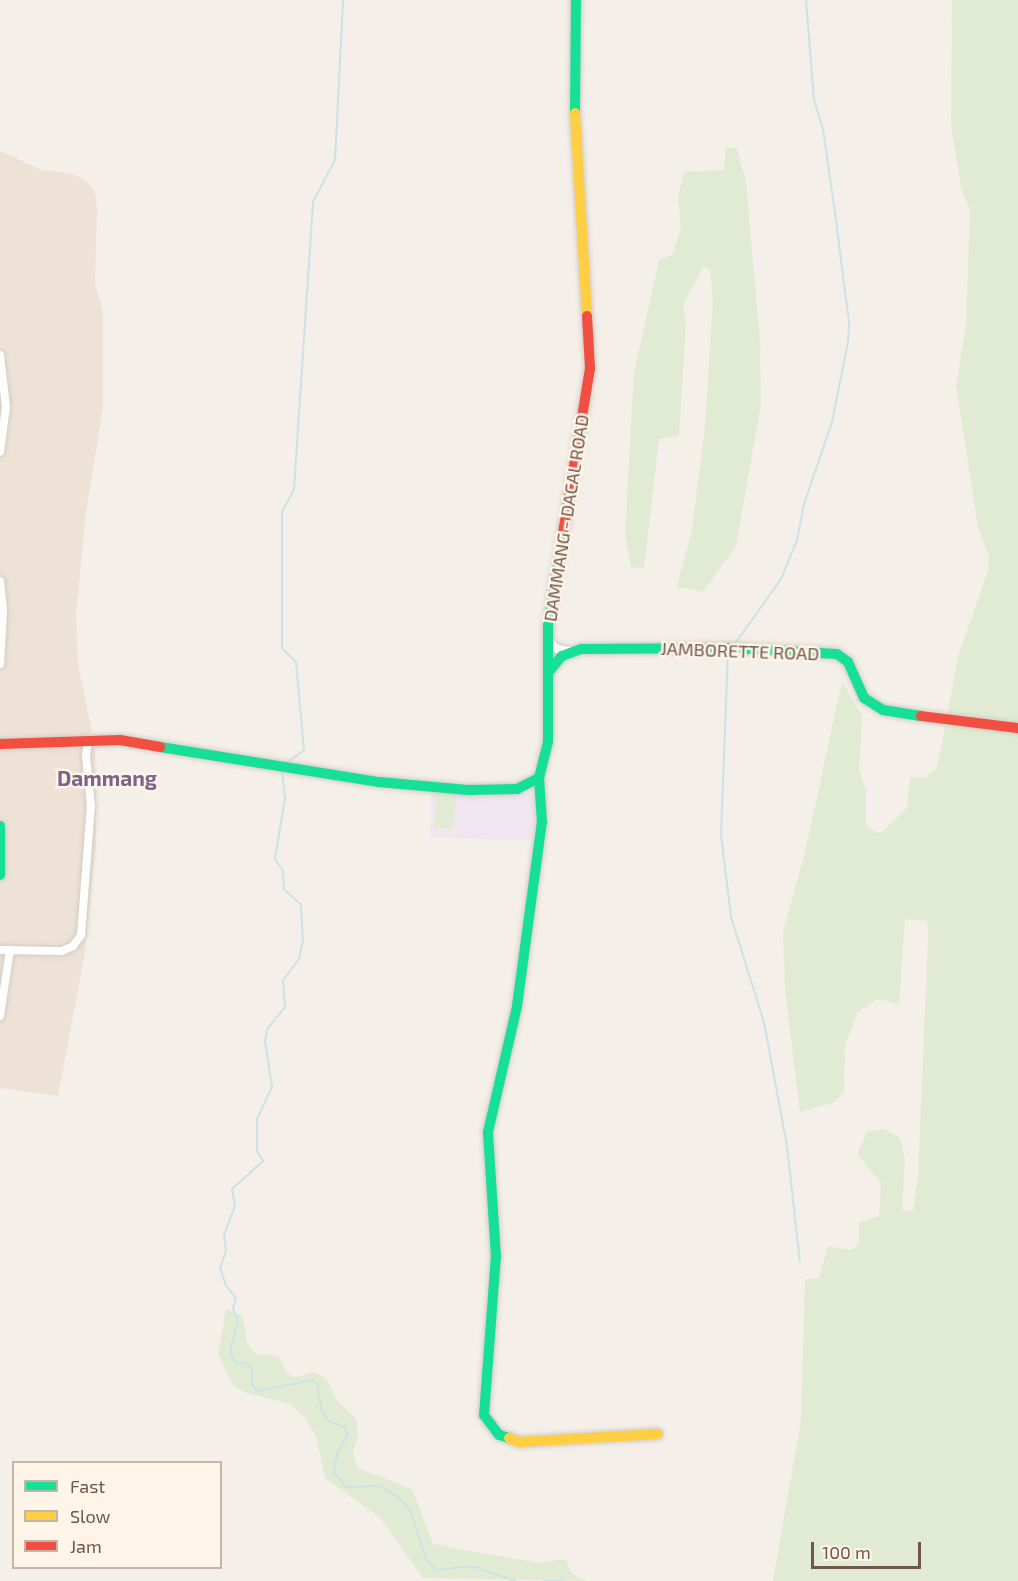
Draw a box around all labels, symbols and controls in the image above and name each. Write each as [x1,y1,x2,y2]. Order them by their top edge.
street label: DAMMANG - DACAL ROAD [539,413,593,623]
street label: JAMBORETTE ROAD [660,637,820,665]
district label: Dammang [57,765,157,791]
legend [12,1461,222,1569]
text: Fast [70,1475,105,1497]
text: Slow [70,1505,110,1527]
scale bar [814,1530,924,1568]
text: Jam [70,1535,102,1557]
text: 100 m [822,1541,871,1563]

